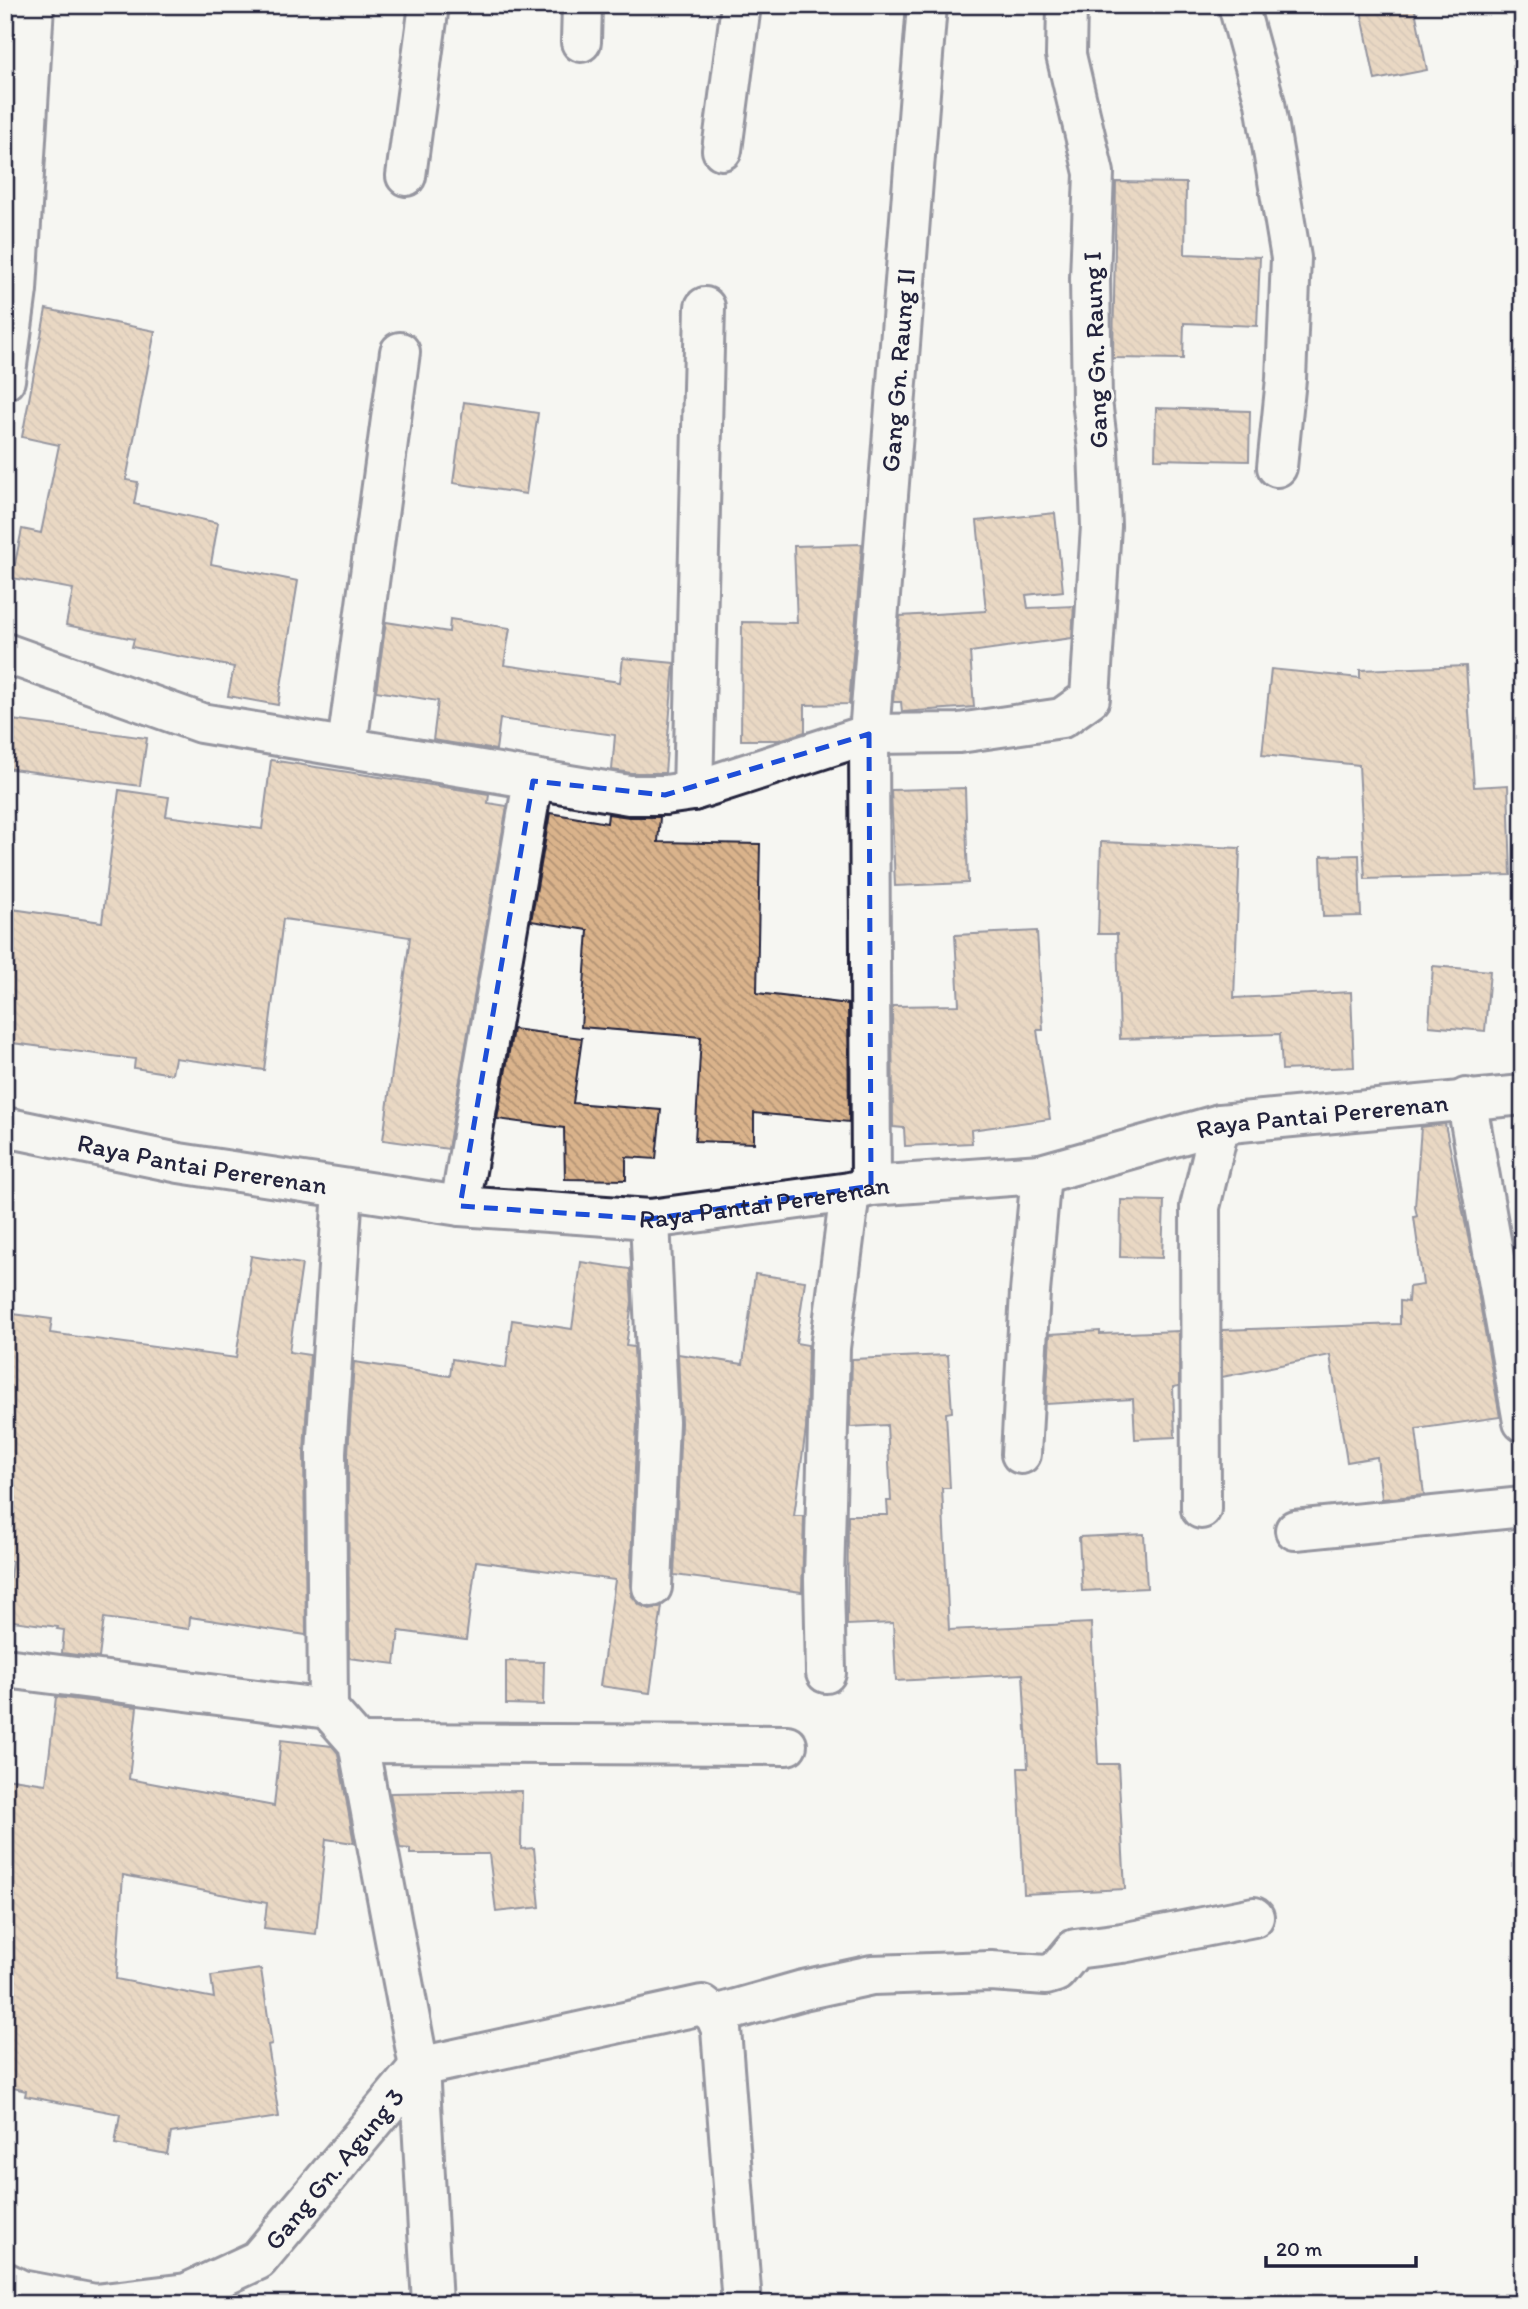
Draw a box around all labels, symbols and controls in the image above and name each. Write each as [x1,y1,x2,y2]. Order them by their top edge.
street label: Gang Gn. Raung I [1076,251,1114,449]
street label: Gang Gn. Raung II [874,267,922,473]
street label: Raya Pantai Pererenan [1193,1086,1450,1146]
street label: Raya Pantai Pererenan [75,1126,330,1202]
street label: Raya Pantai Pererenan [638,1169,891,1235]
street label: Gang Gn. Agung 3 [257,2081,411,2256]
scale bar [1266,2225,1416,2269]
text: 20 m [1276,2236,1323,2261]

